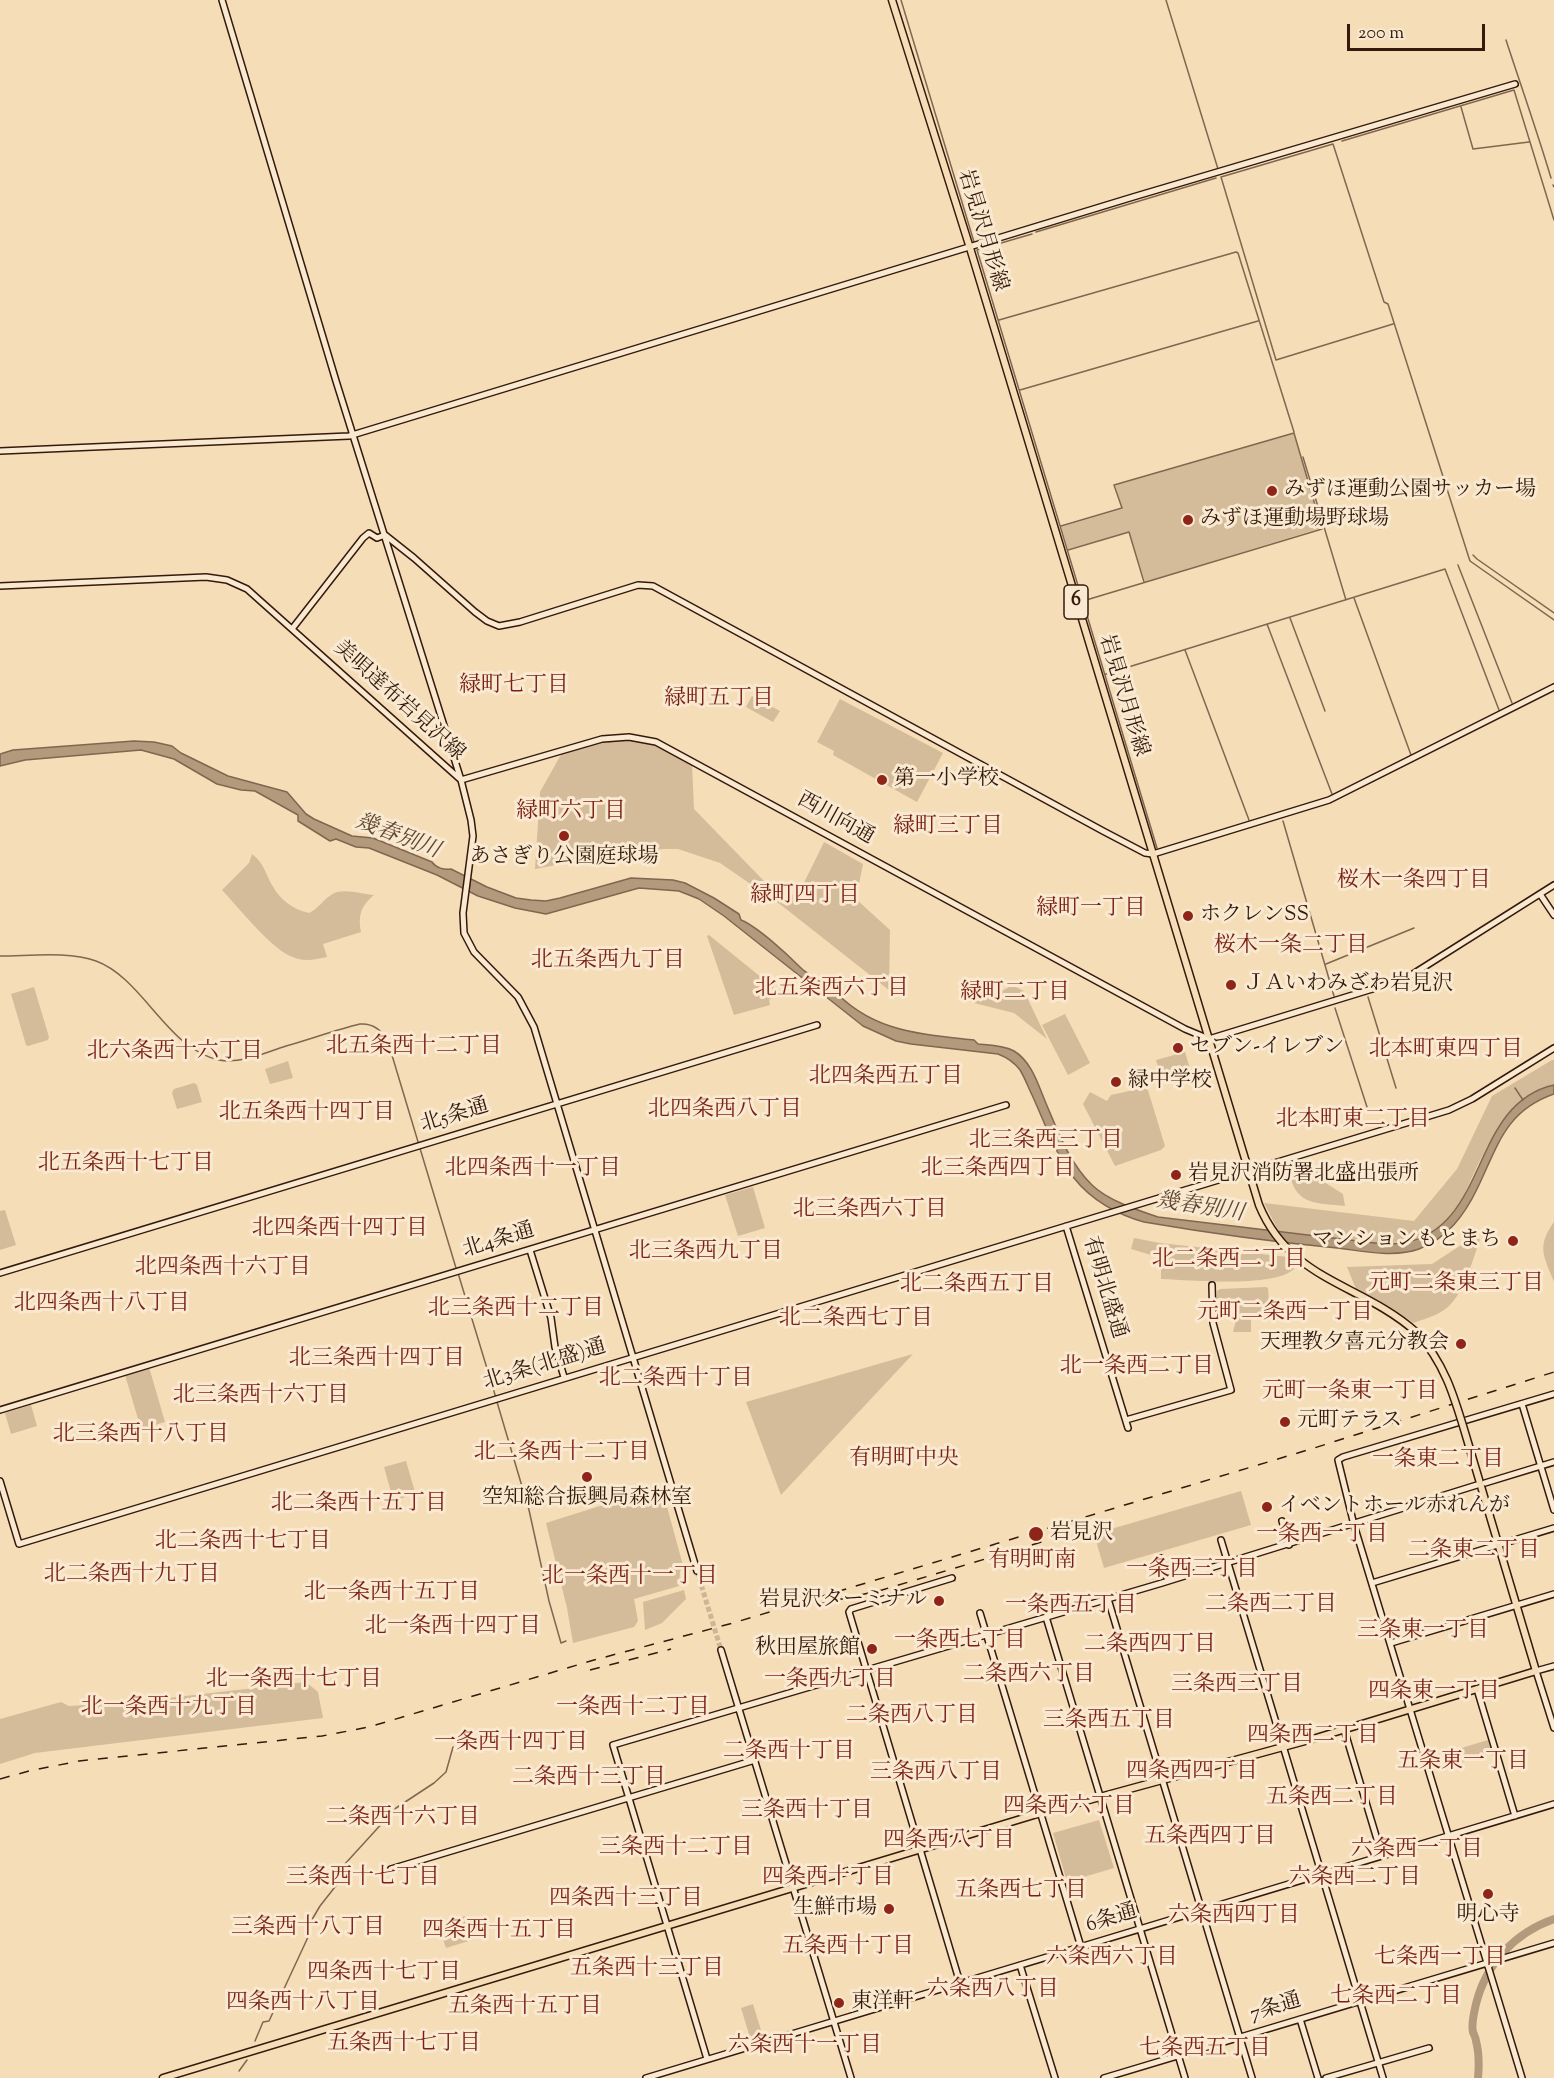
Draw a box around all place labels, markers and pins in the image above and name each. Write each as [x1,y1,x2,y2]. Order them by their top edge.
place label: みずほ運動公園サッカー場 [1284,478,1536,504]
marker: みずほ運動公園サッカー場 [1265,484,1279,498]
place label: みずほ運動場野球場 [1200,507,1389,533]
marker: みずほ運動場野球場 [1181,513,1195,527]
place label: 第一小学校 [894,767,999,793]
marker: 第一小学校 [875,773,889,787]
marker: あさぎり公園庭球場 [557,829,571,843]
place label: あさぎり公園庭球場 [470,845,658,871]
place label: ホクレンSS [1200,903,1309,929]
marker: ホクレンSS [1181,909,1195,923]
place label: ＪＡいわみざわ岩見沢 [1243,972,1453,998]
marker: ＪＡいわみざわ岩見沢 [1224,978,1238,992]
place label: セブン-イレブン [1190,1035,1344,1061]
marker: セブン-イレブン [1171,1041,1185,1055]
place label: 緑中学校 [1128,1069,1212,1095]
marker: 緑中学校 [1109,1075,1123,1089]
place label: 岩見沢消防署北盛出張所 [1188,1162,1419,1188]
marker: 岩見沢消防署北盛出張所 [1169,1168,1183,1182]
place label: マンションもとまち [1312,1228,1501,1254]
marker: マンションもとまち [1506,1234,1520,1248]
place label: 天理教夕喜元分教会 [1260,1331,1449,1357]
marker: 天理教夕喜元分教会 [1454,1337,1468,1351]
place label: 元町テラス [1297,1409,1402,1435]
marker: 元町テラス [1278,1415,1292,1429]
marker: 空知総合振興局森林室 [580,1470,594,1484]
place label: 空知総合振興局森林室 [482,1486,692,1512]
place label: イベントホール赤れんが [1279,1494,1510,1520]
marker: イベントホール赤れんが [1260,1500,1274,1514]
place label: 岩見沢 [1050,1521,1113,1547]
marker: 岩見沢 [1027,1525,1045,1543]
place label: 岩見沢ターミナル [759,1588,927,1614]
marker: 岩見沢ターミナル [932,1594,946,1608]
place label: 秋田屋旅館 [755,1636,860,1662]
marker: 秋田屋旅館 [865,1642,879,1656]
marker: 明心寺 [1481,1887,1495,1901]
place label: 生鮮市場 [793,1896,877,1922]
marker: 生鮮市場 [882,1902,896,1916]
place label: 明心寺 [1457,1903,1519,1929]
place label: 東洋軒 [851,1990,914,2016]
marker: 東洋軒 [832,1996,846,2010]

